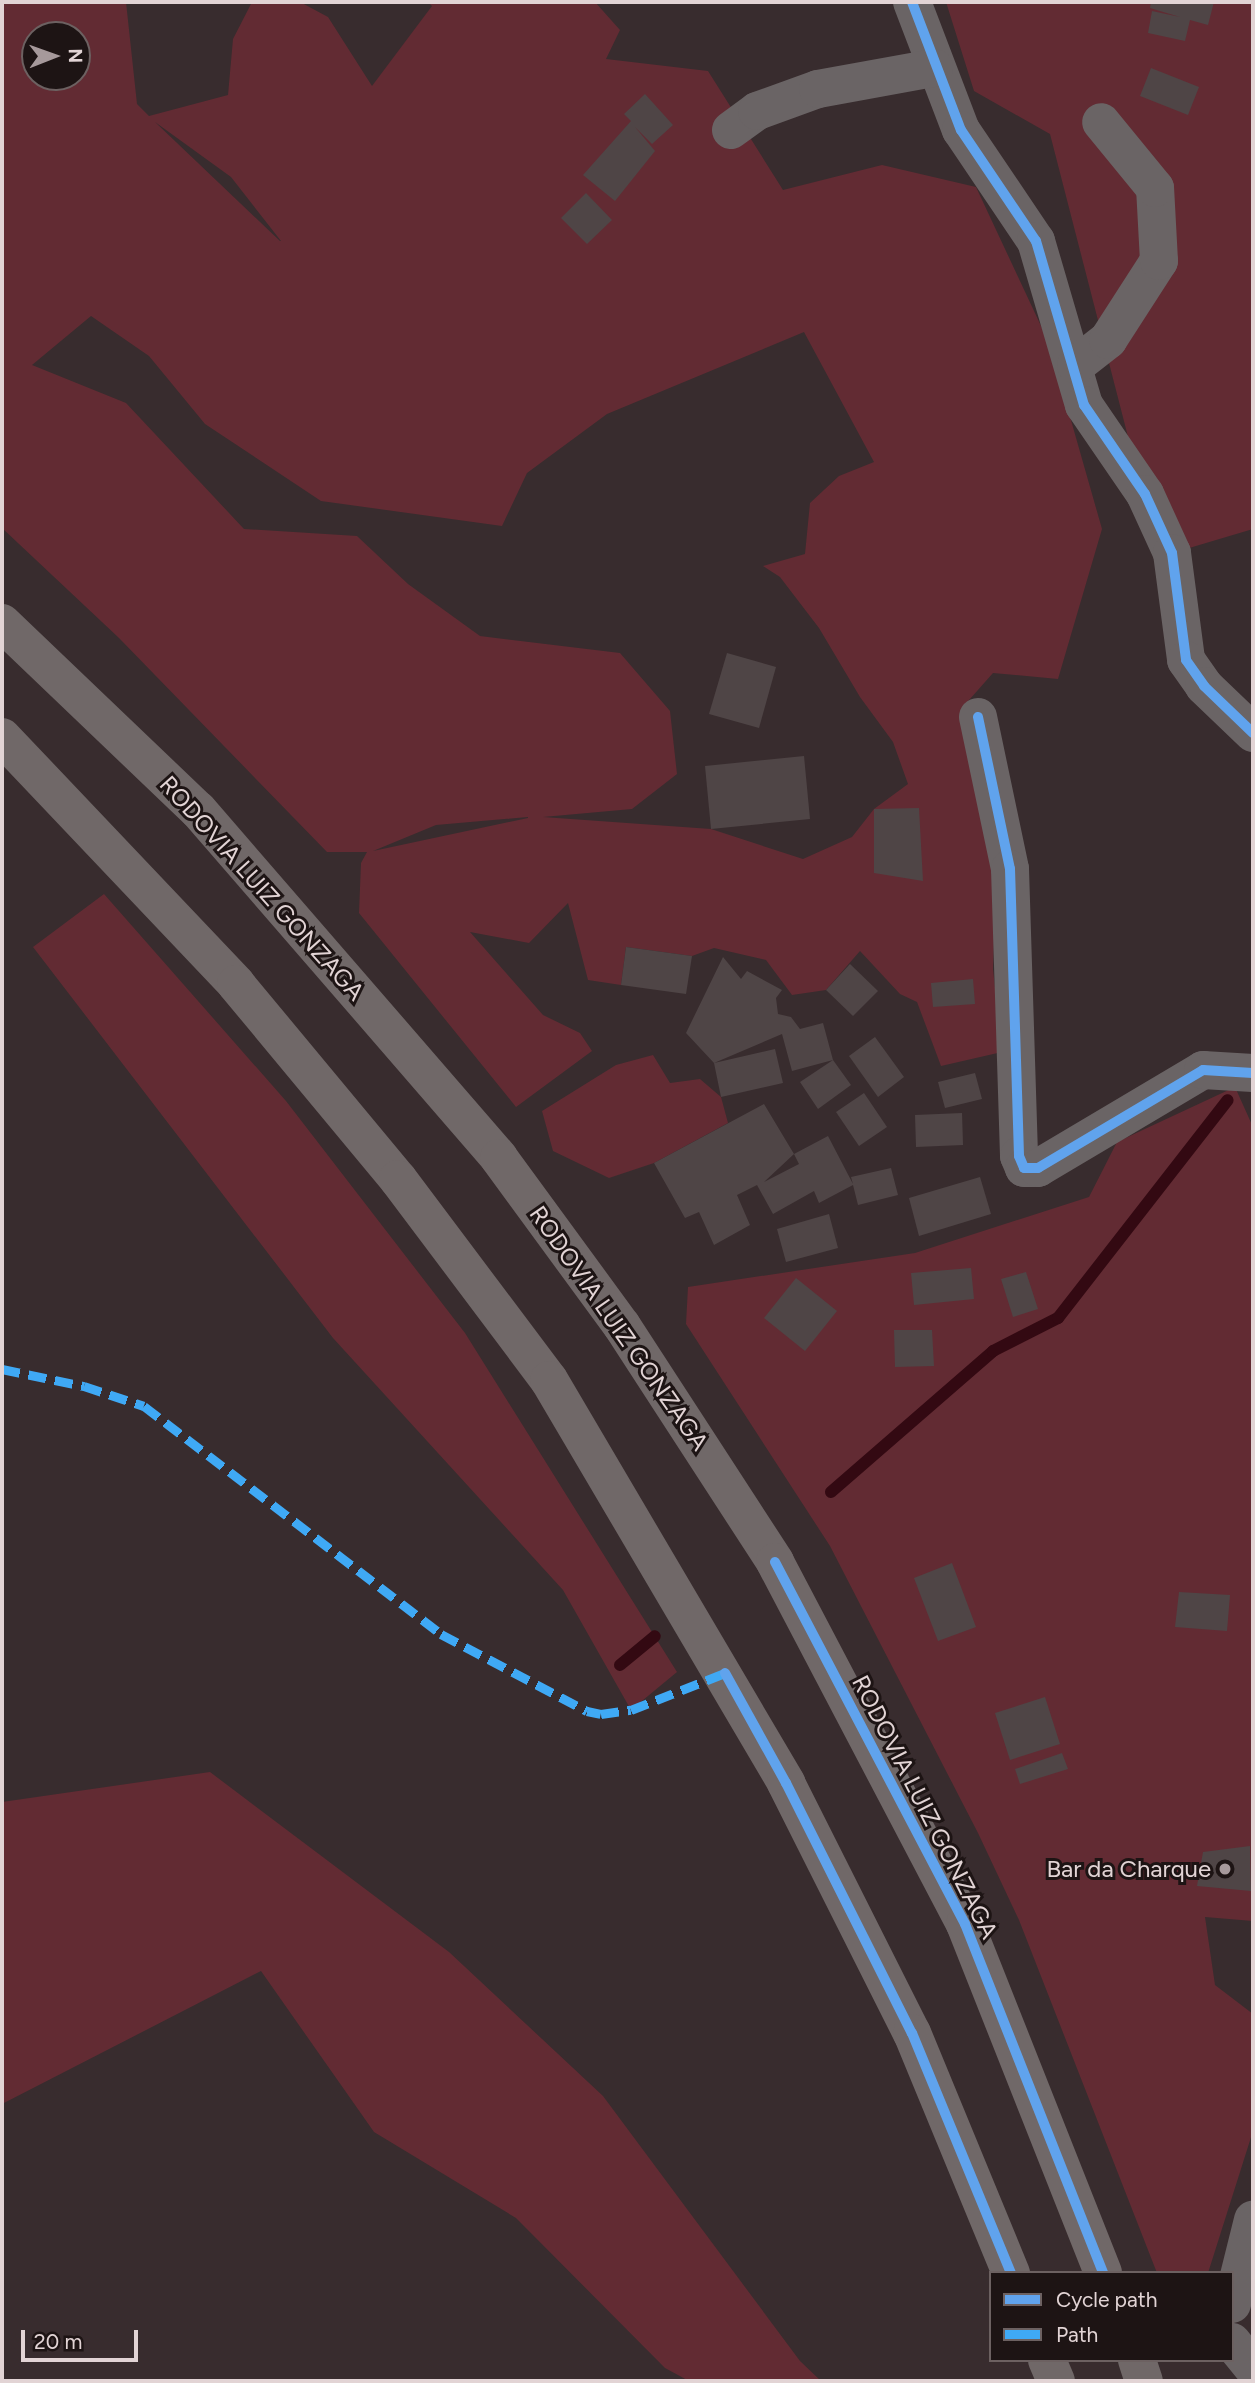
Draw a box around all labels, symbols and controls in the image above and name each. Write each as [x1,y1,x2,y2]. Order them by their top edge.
north arrow [21,21,91,91]
text: N [64,48,87,63]
street label: RODOVIA LUIZ GONZAGA [154,770,370,1006]
street label: RODOVIA LUIZ GONZAGA [523,1200,715,1456]
street label: RODOVIA LUIZ GONZAGA [846,1670,1004,1944]
place label: Bar da Charque [1046,1855,1211,1883]
marker: Bar da Charque [1217,1861,1233,1877]
legend [989,2271,1234,2362]
text: Cycle path [1056,2287,1157,2312]
scale bar [24,2316,142,2360]
text: Path [1056,2322,1098,2347]
text: 20 m [34,2329,82,2354]

